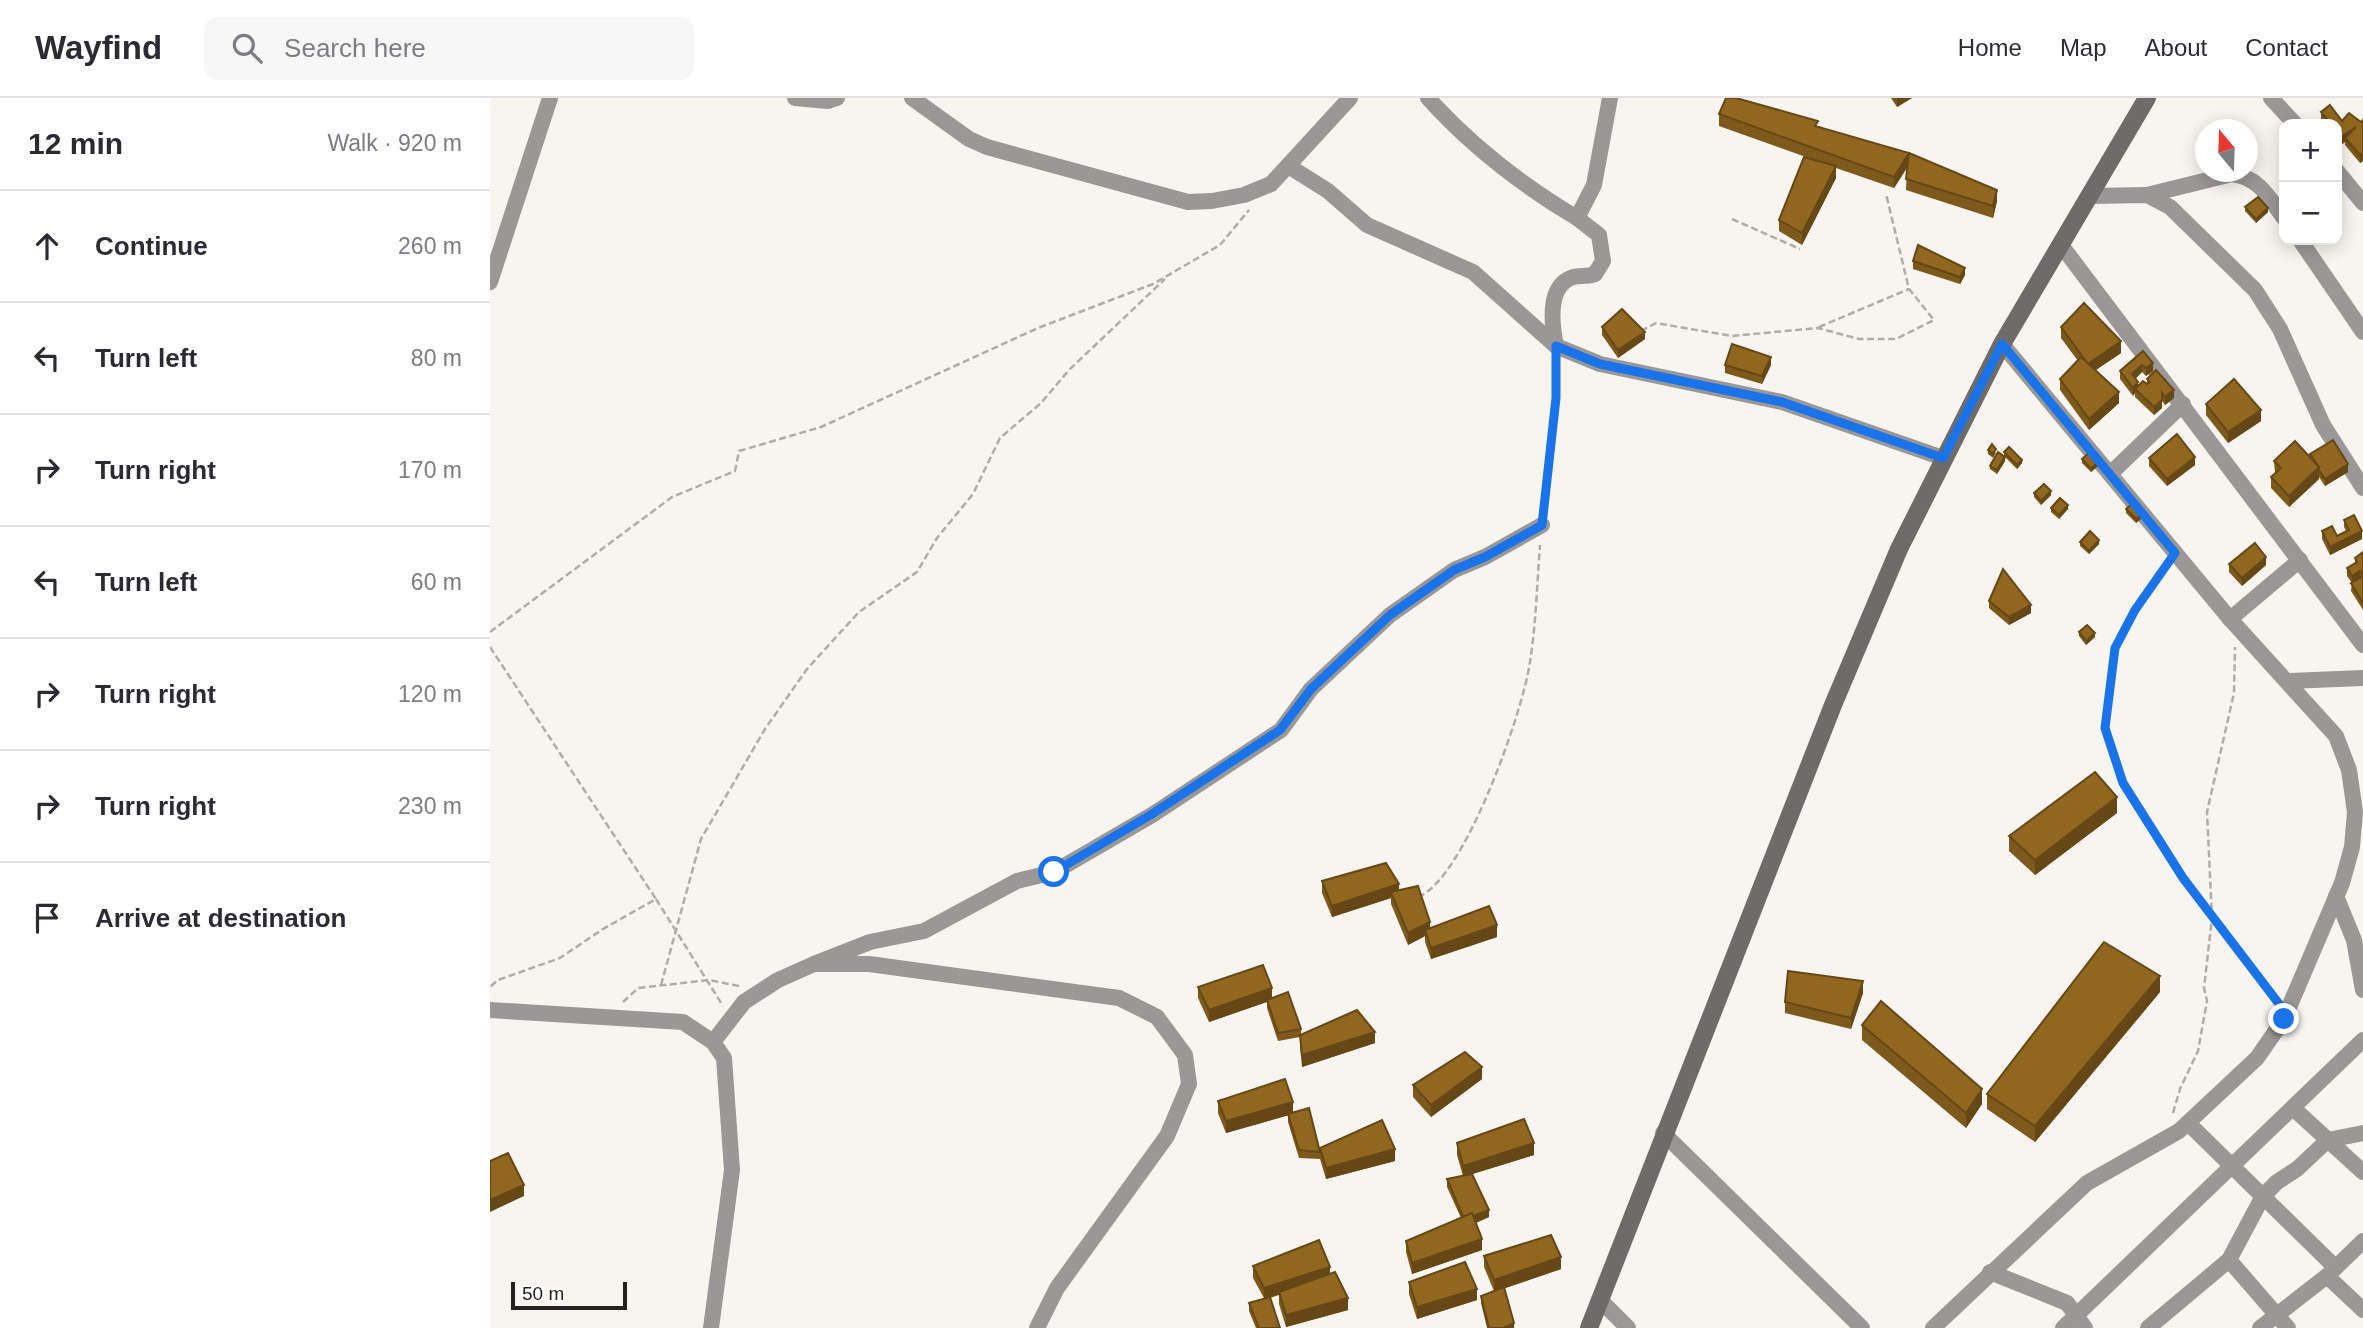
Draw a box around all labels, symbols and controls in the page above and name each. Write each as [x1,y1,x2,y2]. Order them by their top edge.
search box [204,17,694,80]
text: Wayfind [35,29,162,66]
icon: search [228,29,266,67]
text: Search here [284,33,426,63]
text: Home [1958,34,2022,61]
text: Map [2060,34,2107,61]
text: About [2145,34,2207,61]
text: Contact [2245,34,2328,61]
north arrow [2195,119,2258,182]
map controls [2279,119,2342,245]
button: + [2279,119,2342,182]
text: 12 min [28,127,123,160]
text: Walk · 920 m [327,130,462,156]
button: − [2279,182,2342,245]
icon: ahead [28,227,66,265]
text: Continue [95,231,208,261]
text: 260 m [398,233,462,259]
icon: left [28,339,66,377]
text: Turn left [95,343,197,373]
text: 80 m [411,345,462,371]
icon: right [28,451,66,489]
text: Turn right [95,455,216,485]
text: 170 m [398,457,462,483]
icon: left [28,563,66,601]
text: Turn left [95,567,197,597]
text: 60 m [411,569,462,595]
icon: right [28,675,66,713]
text: Turn right [95,679,216,709]
text: 120 m [398,681,462,707]
icon: right [28,787,66,825]
text: Turn right [95,791,216,821]
text: 230 m [398,793,462,819]
route start [1038,856,1069,887]
icon: arrive [28,899,66,937]
text: Arrive at destination [95,903,346,933]
route end [2268,1003,2299,1034]
scale bar [511,1279,626,1311]
text: 50 m [522,1283,564,1304]

